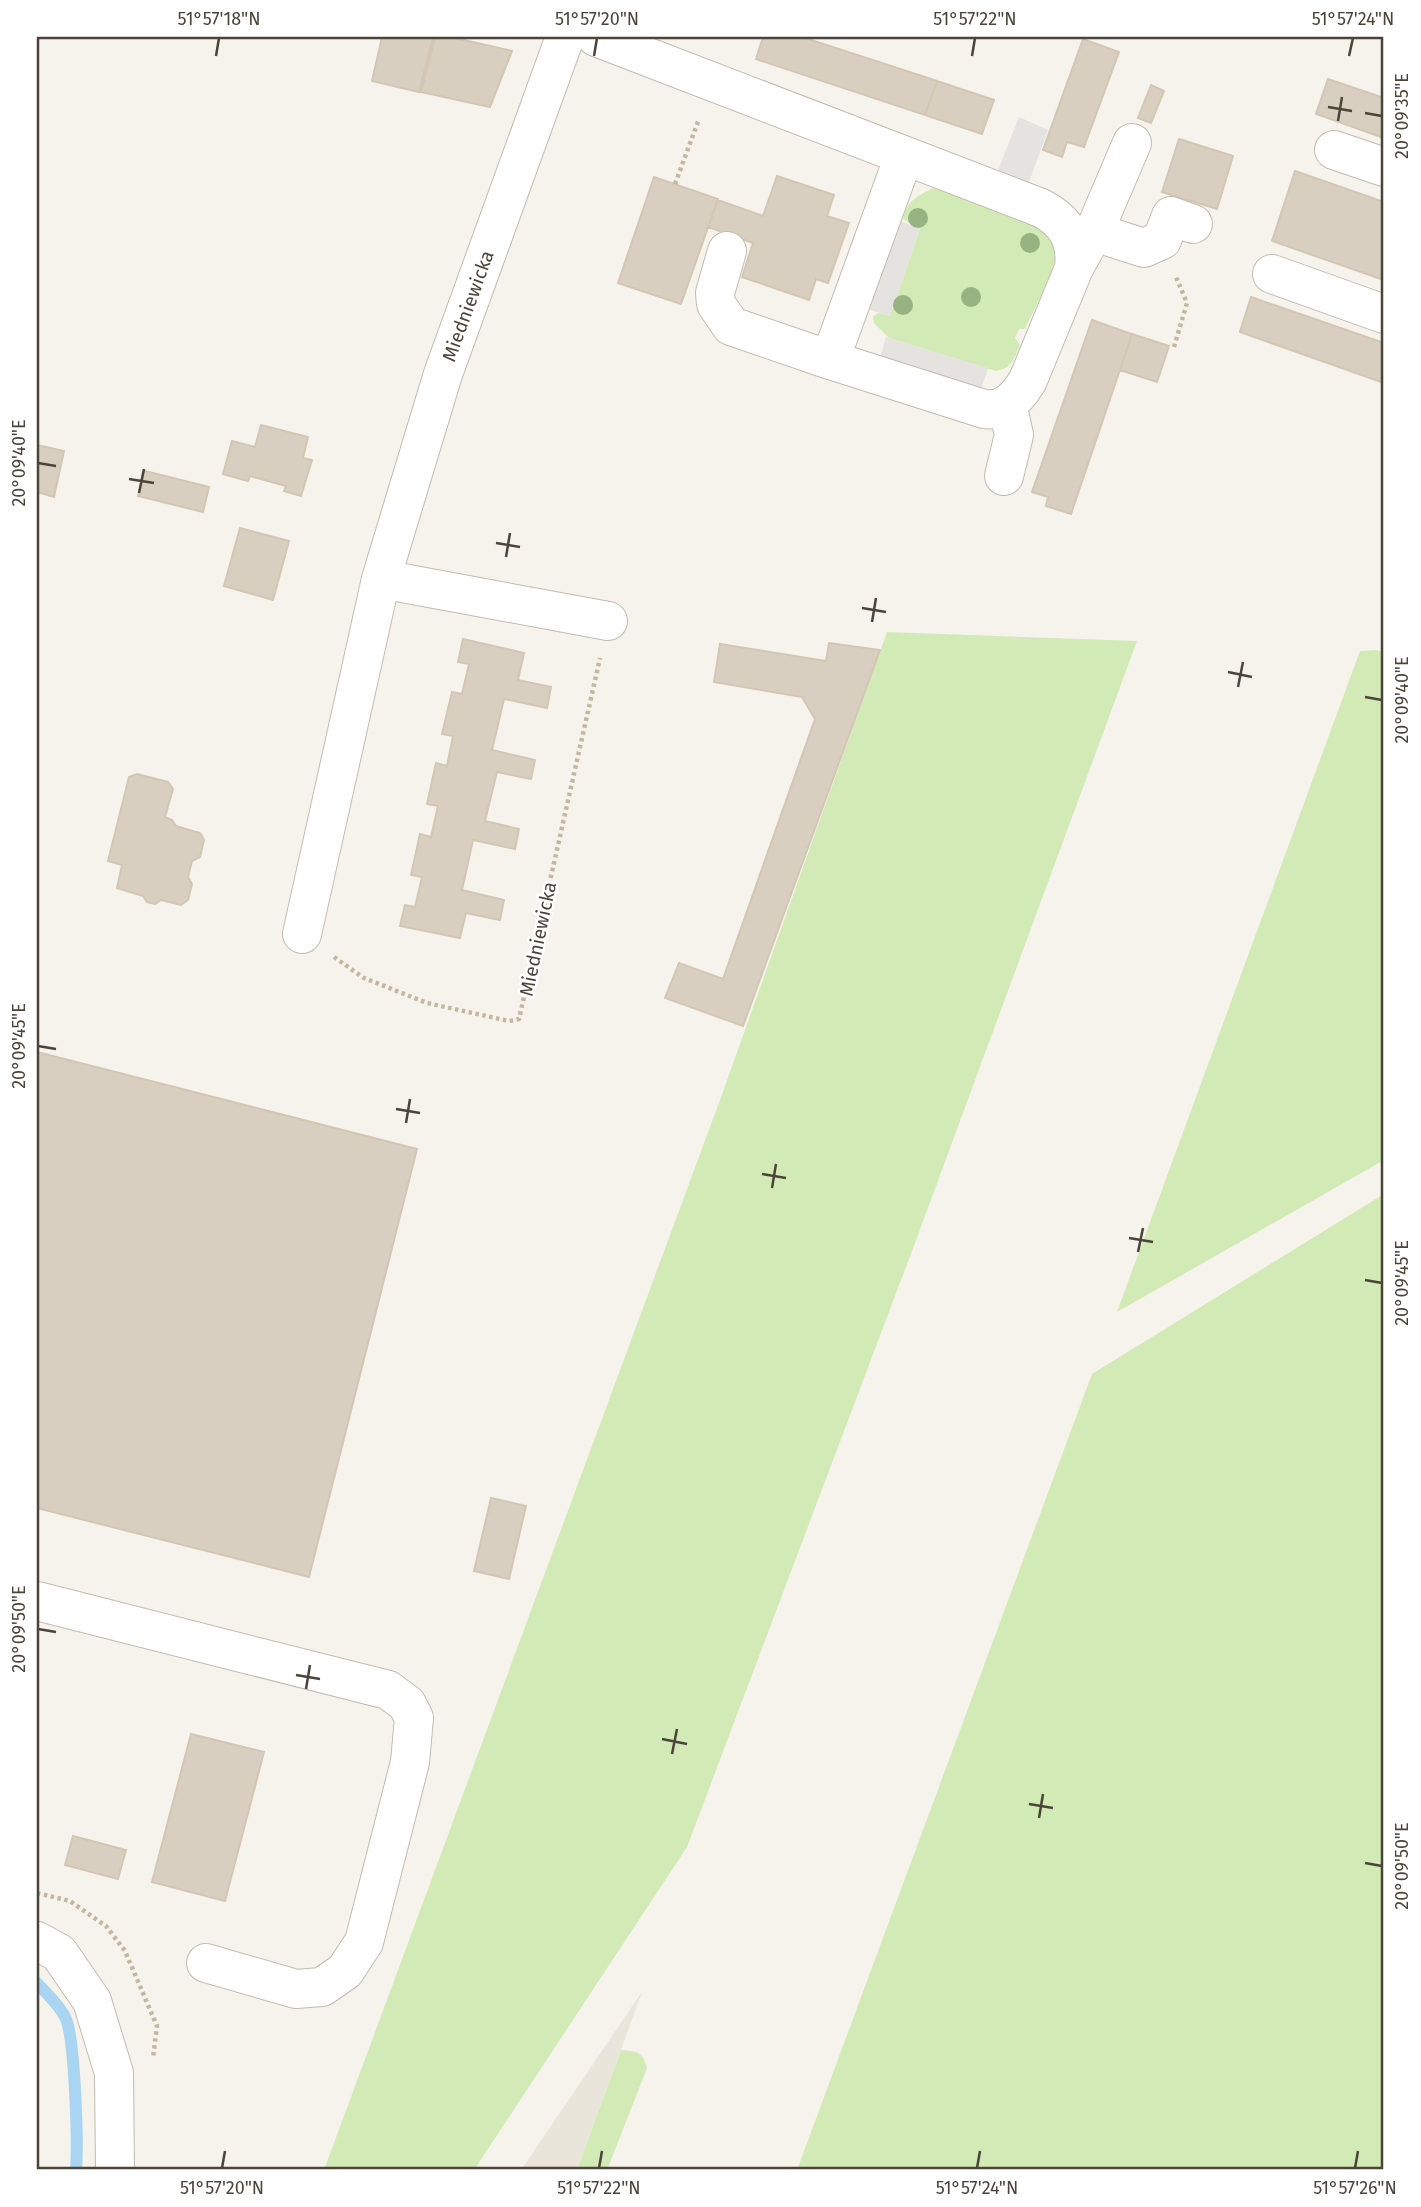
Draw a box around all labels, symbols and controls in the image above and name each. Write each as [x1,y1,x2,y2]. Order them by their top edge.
text: 51°57'18"N [178,8,260,30]
text: 51°57'20"N [555,8,639,30]
text: 51°57'22"N [933,8,1017,30]
text: 51°57'24"N [1312,8,1394,30]
text: 20°09'35"E [1391,73,1413,159]
street label: Miedniewicka [437,247,499,365]
text: 20°09'40"E [8,419,30,507]
text: 20°09'40"E [1391,656,1413,744]
street label: Miedniewicka [515,880,561,998]
text: 20°09'45"E [8,1003,30,1089]
text: 20°09'45"E [1391,1240,1413,1326]
text: 20°09'50"E [8,1585,30,1673]
text: 20°09'50"E [1391,1822,1413,1910]
text: 51°57'20"N [180,2177,264,2199]
text: 51°57'22"N [557,2177,641,2199]
text: 51°57'24"N [936,2177,1018,2199]
text: 51°57'26"N [1313,2177,1397,2199]

